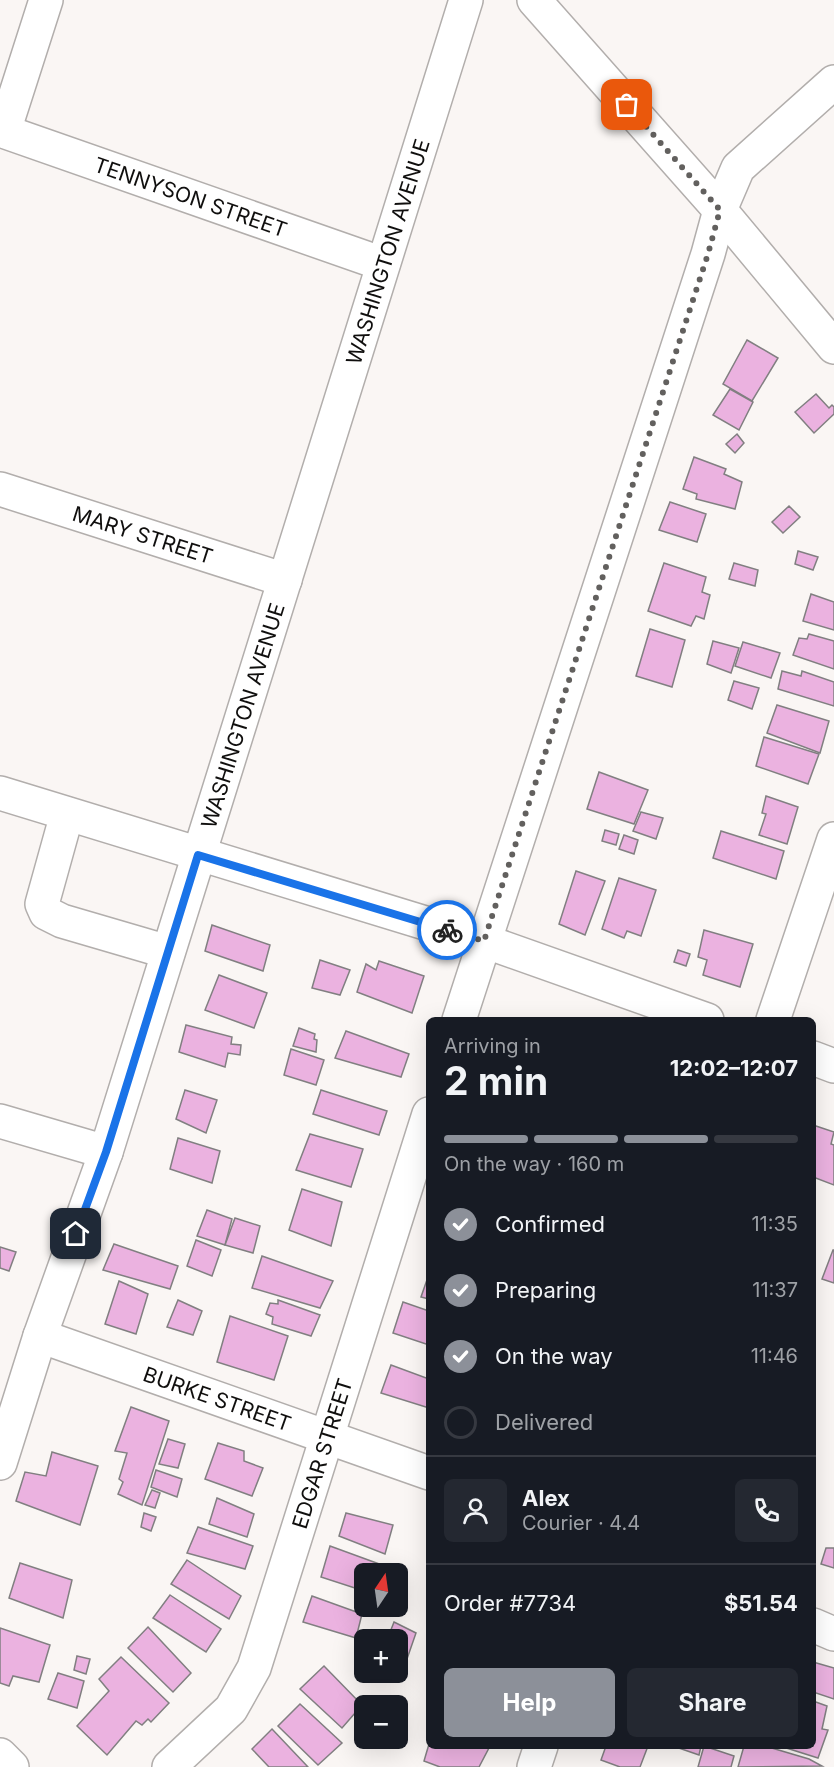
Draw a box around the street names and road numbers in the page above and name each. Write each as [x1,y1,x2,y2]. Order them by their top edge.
street label: WASHINGTON AVENUE [340,136,434,367]
street label: TENNYSON STREET [91,151,290,242]
street label: MARY STREET [70,501,216,569]
street label: WASHINGTON AVENUE [195,600,289,831]
street label: BURKE STREET [140,1361,295,1436]
street label: EDGAR STREET [286,1375,357,1532]

